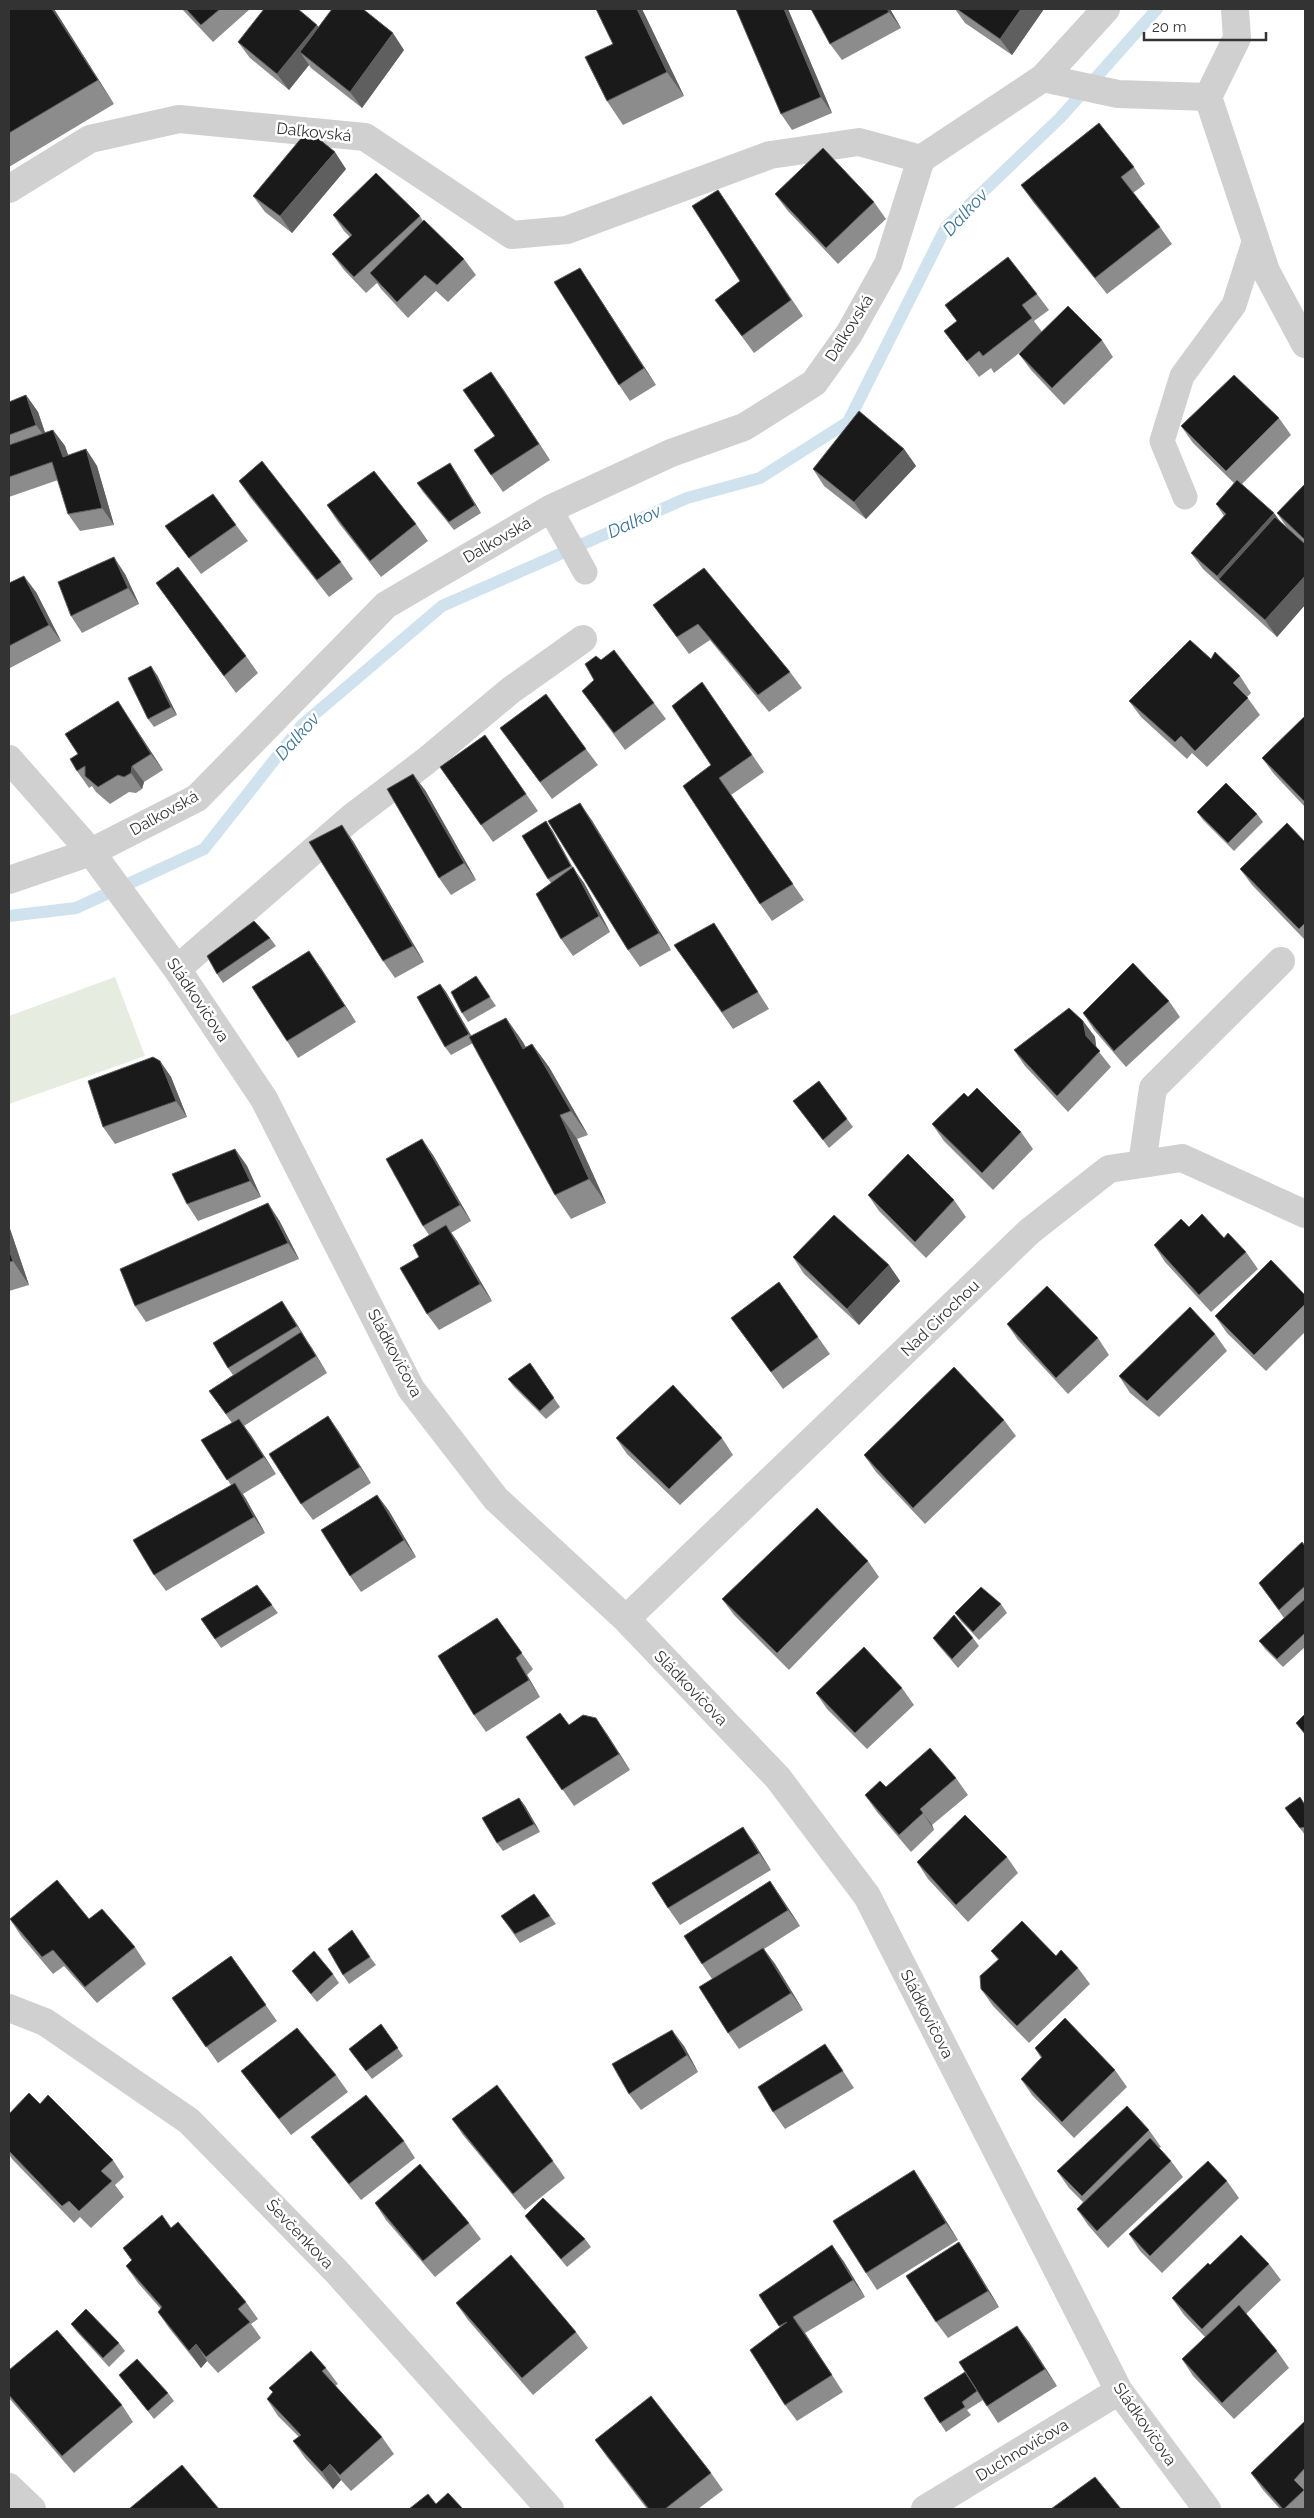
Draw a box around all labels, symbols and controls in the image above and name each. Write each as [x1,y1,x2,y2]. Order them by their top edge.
scale bar [1144,10,1266,42]
text: 20 m [1152,18,1187,36]
street label: Daľkovská [276,119,352,145]
water label: Dalkov [938,184,992,240]
street label: Daľkovská [821,291,877,365]
water label: Dalkov [604,500,664,542]
street label: Daľkovská [460,513,534,567]
water label: Dalkov [270,708,324,764]
street label: Daľkovská [126,786,202,840]
street label: Sládkovičova [163,954,233,1046]
street label: Nad Cirochou [897,1276,983,1360]
street label: Sládkovičova [364,1306,426,1400]
street label: Sládkovičova [650,1647,732,1729]
street label: Sládkovičova [897,1966,957,2062]
street label: Ševčenkova [262,2195,338,2273]
street label: Sládkovičova [1109,2379,1181,2469]
street label: Duchnovičova [972,2415,1072,2485]

